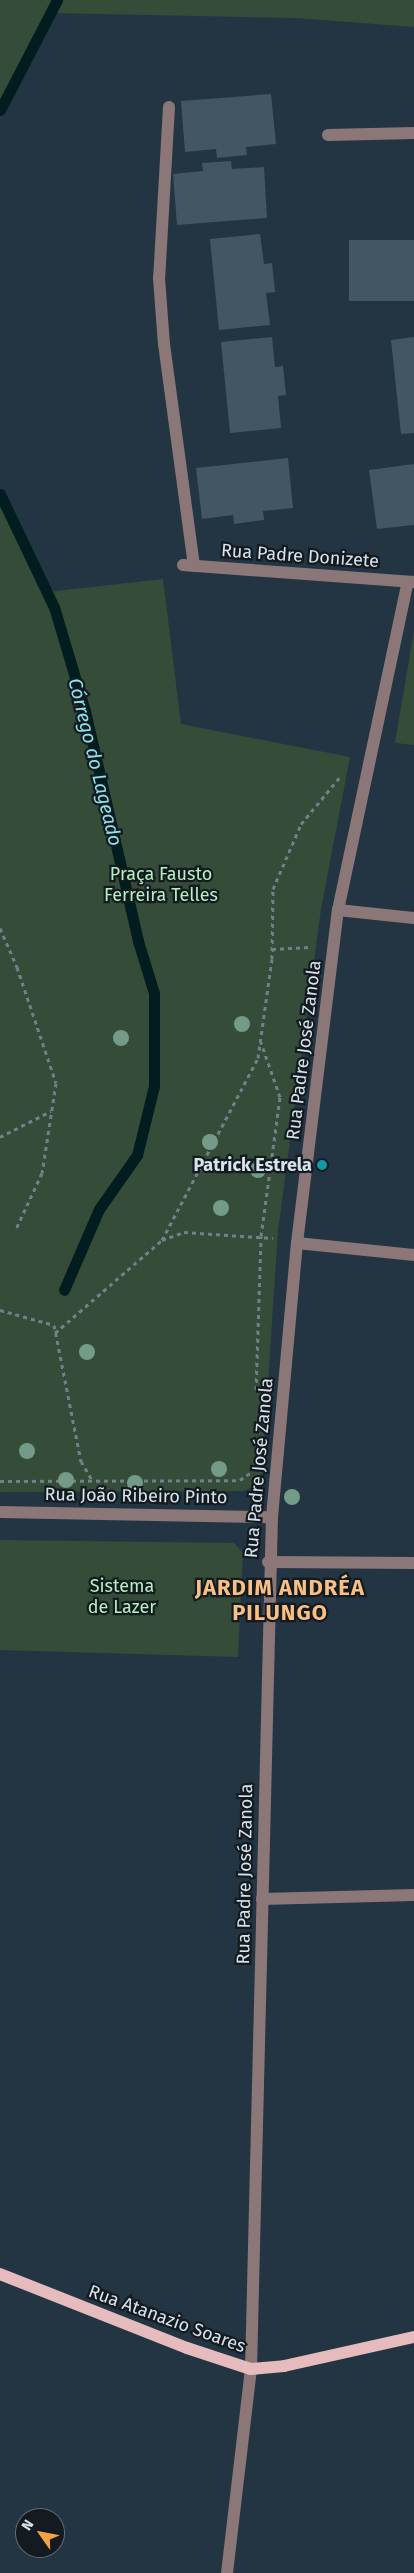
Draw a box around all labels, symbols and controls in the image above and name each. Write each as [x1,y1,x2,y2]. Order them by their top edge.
street label: Rua Padre Donizete [220,540,380,572]
water label: Córrego do Lageado [63,676,127,848]
park label: Praça Fausto Ferreira Telles [104,864,218,906]
street label: Rua Padre José Zanola [282,959,326,1141]
place label: Patrick Estrela [193,1154,312,1176]
marker: Patrick Estrela [316,1159,328,1171]
street label: Rua Padre José Zanola [240,1377,278,1559]
street label: Rua João Ribeiro Pinto [44,1484,228,1508]
district label: JARDIM ANDRÉA PILUNGO [193,1574,367,1625]
park label: Sistema de Lazer [88,1576,156,1618]
street label: Rua Padre José Zanola [233,1783,257,1965]
street label: Rua Atanazio Soares [86,2281,248,2357]
north arrow [15,2508,65,2558]
text: N [18,2517,37,2534]

